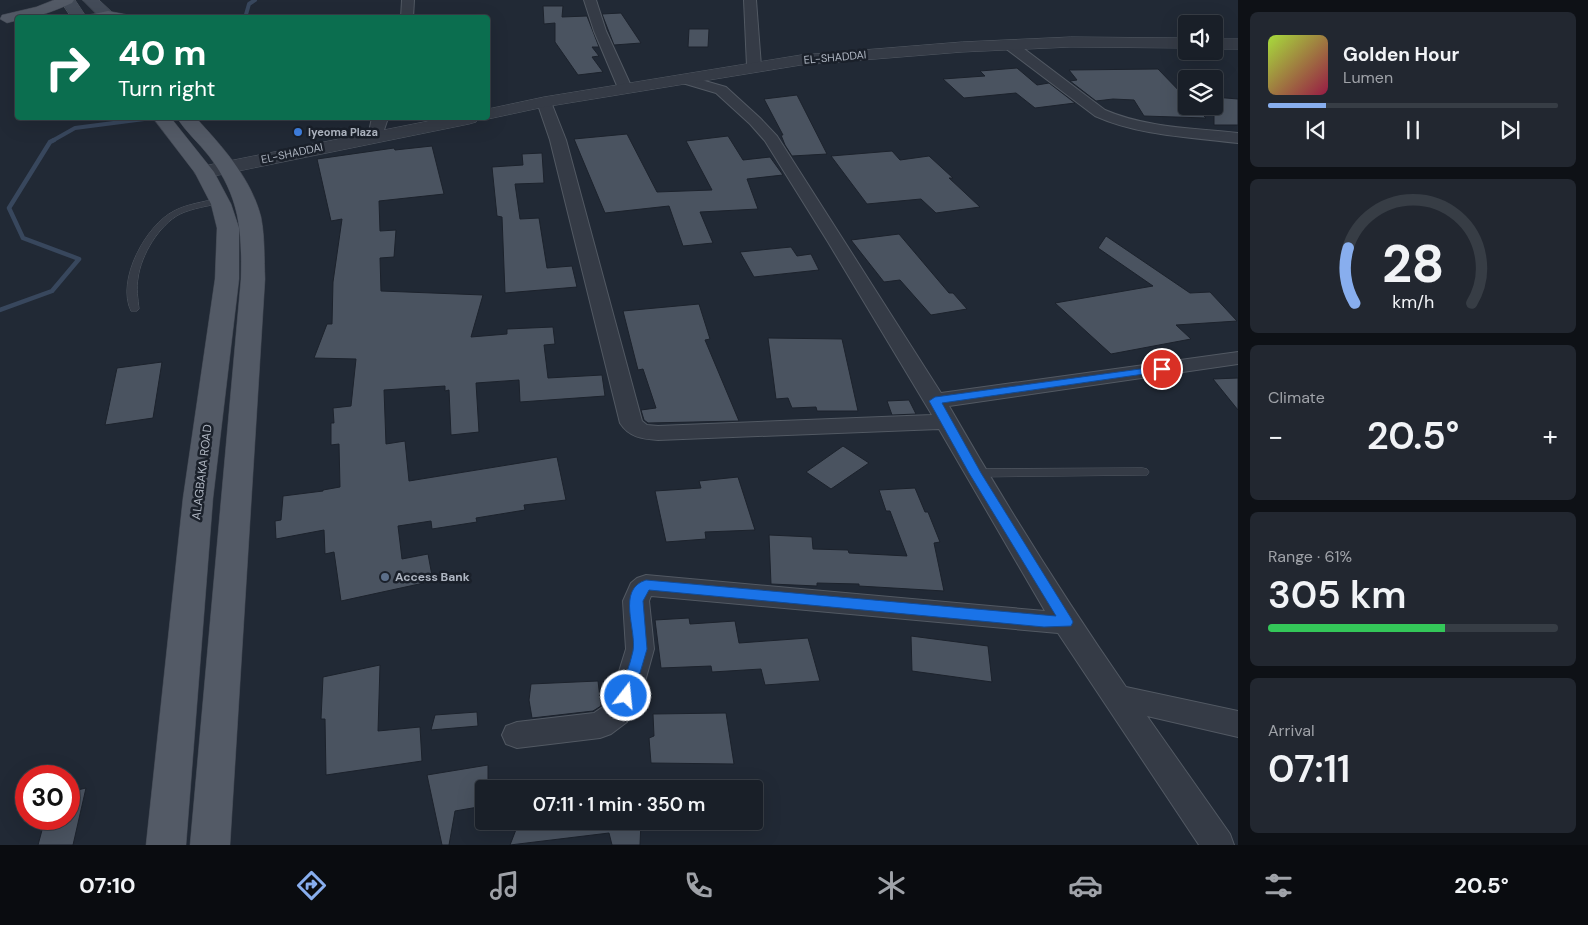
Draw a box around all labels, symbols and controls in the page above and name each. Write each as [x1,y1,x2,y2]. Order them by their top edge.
map controls [1178,15,1223,115]
button: sound [1178,15,1223,60]
text: 40 m [118,30,207,76]
icon: right [35,35,100,100]
text: Golden Hour [1343,42,1459,67]
street label: EL-SHADDAI [803,47,867,67]
text: Lumen [1343,67,1393,88]
button: layers [1178,70,1223,115]
text: Turn right [118,74,215,103]
icon: previous [1302,116,1330,144]
icon: pause [1399,116,1427,144]
icon: next [1496,116,1524,144]
place label: Iyeoma Plaza [308,125,378,139]
marker: Iyeoma Plaza [292,126,304,138]
street label: EL-SHADDAI [260,140,324,166]
text: 28 [1382,230,1444,298]
text: km/h [1392,290,1434,314]
pin [1141,348,1183,390]
icon: arrive [1148,355,1176,383]
text: Climate [1268,387,1325,408]
text: 20.5° [1367,411,1459,461]
text: − [1268,418,1283,455]
text: + [1543,418,1558,455]
street label: ALAGBAKA ROAD [188,423,216,521]
text: Range · 61% [1268,546,1352,567]
place label: Access Bank [395,569,470,585]
text: 305 km [1268,570,1406,620]
marker: Access Bank [379,571,391,583]
position arrow [599,669,651,721]
text: Arrival [1268,720,1315,741]
text: 07:11 [1268,744,1350,794]
speed limit sign: 30 [15,765,80,830]
text: 07:11 · 1 min · 350 m [533,792,705,817]
icon: directions [294,868,329,903]
icon: music [487,868,522,903]
icon: phone [681,868,716,903]
icon: climate [874,868,909,903]
icon: car [1068,868,1103,903]
icon: filters [1261,868,1296,903]
text: 07:10 [79,871,135,900]
text: 20.5° [1454,871,1509,900]

